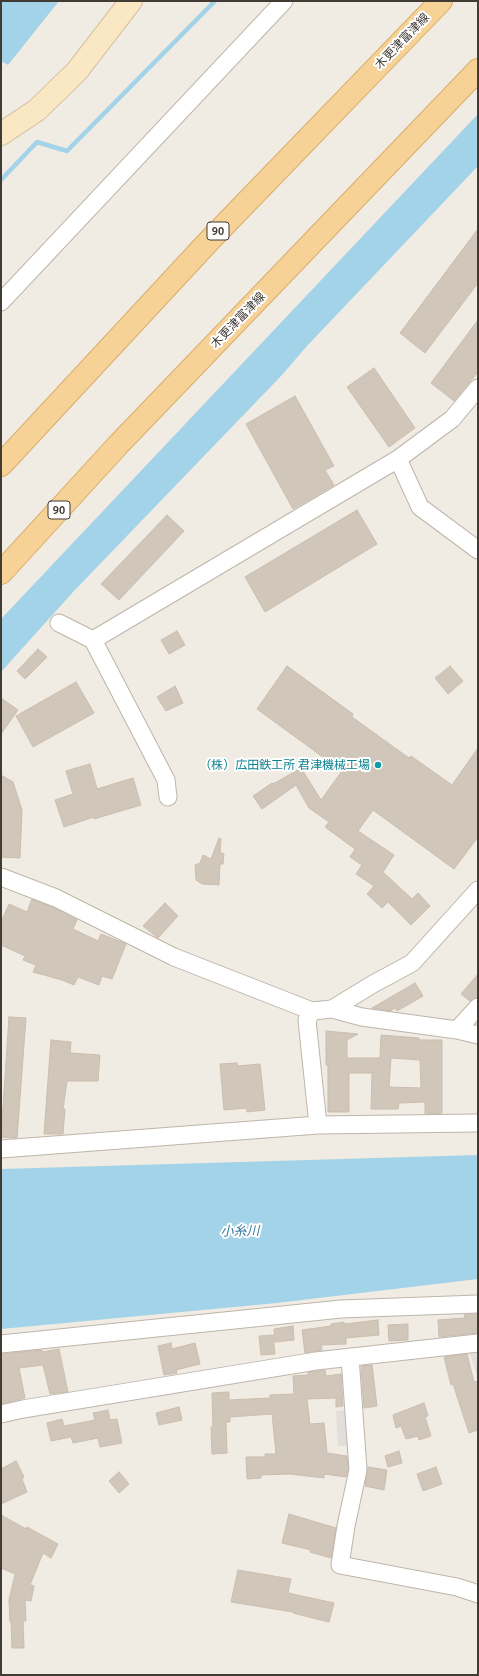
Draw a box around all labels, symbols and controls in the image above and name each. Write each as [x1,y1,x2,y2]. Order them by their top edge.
street label: 木更津富津線 [372,10,432,72]
road number: 90 [207,222,229,240]
street label: 木更津富津線 [208,289,268,351]
road number: 90 [48,501,70,519]
place label: （株）広田鉄工所 君津機械工場 [199,758,370,772]
marker: （株）広田鉄工所 君津機械工場 [373,760,383,770]
water label: 小糸川 [220,1223,260,1239]

